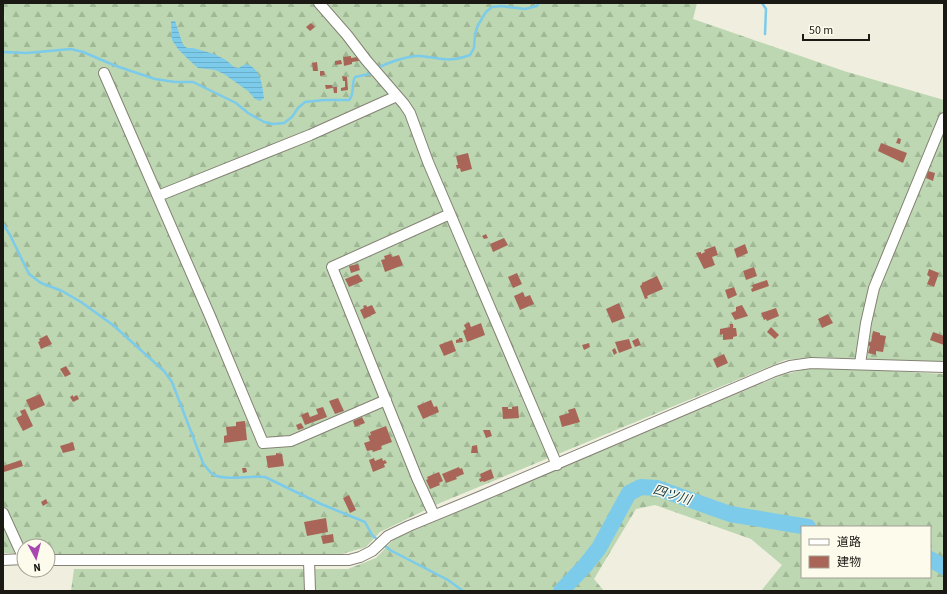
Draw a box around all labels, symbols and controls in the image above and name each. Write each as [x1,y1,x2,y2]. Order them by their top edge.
scale bar [803,16,869,42]
text: 50 m [809,22,833,39]
water label: 四ツ川 [651,481,695,510]
legend [801,526,931,578]
text: 道路 [837,534,861,551]
north arrow [16,538,56,578]
text: 建物 [837,554,861,571]
text: N [33,560,42,575]

